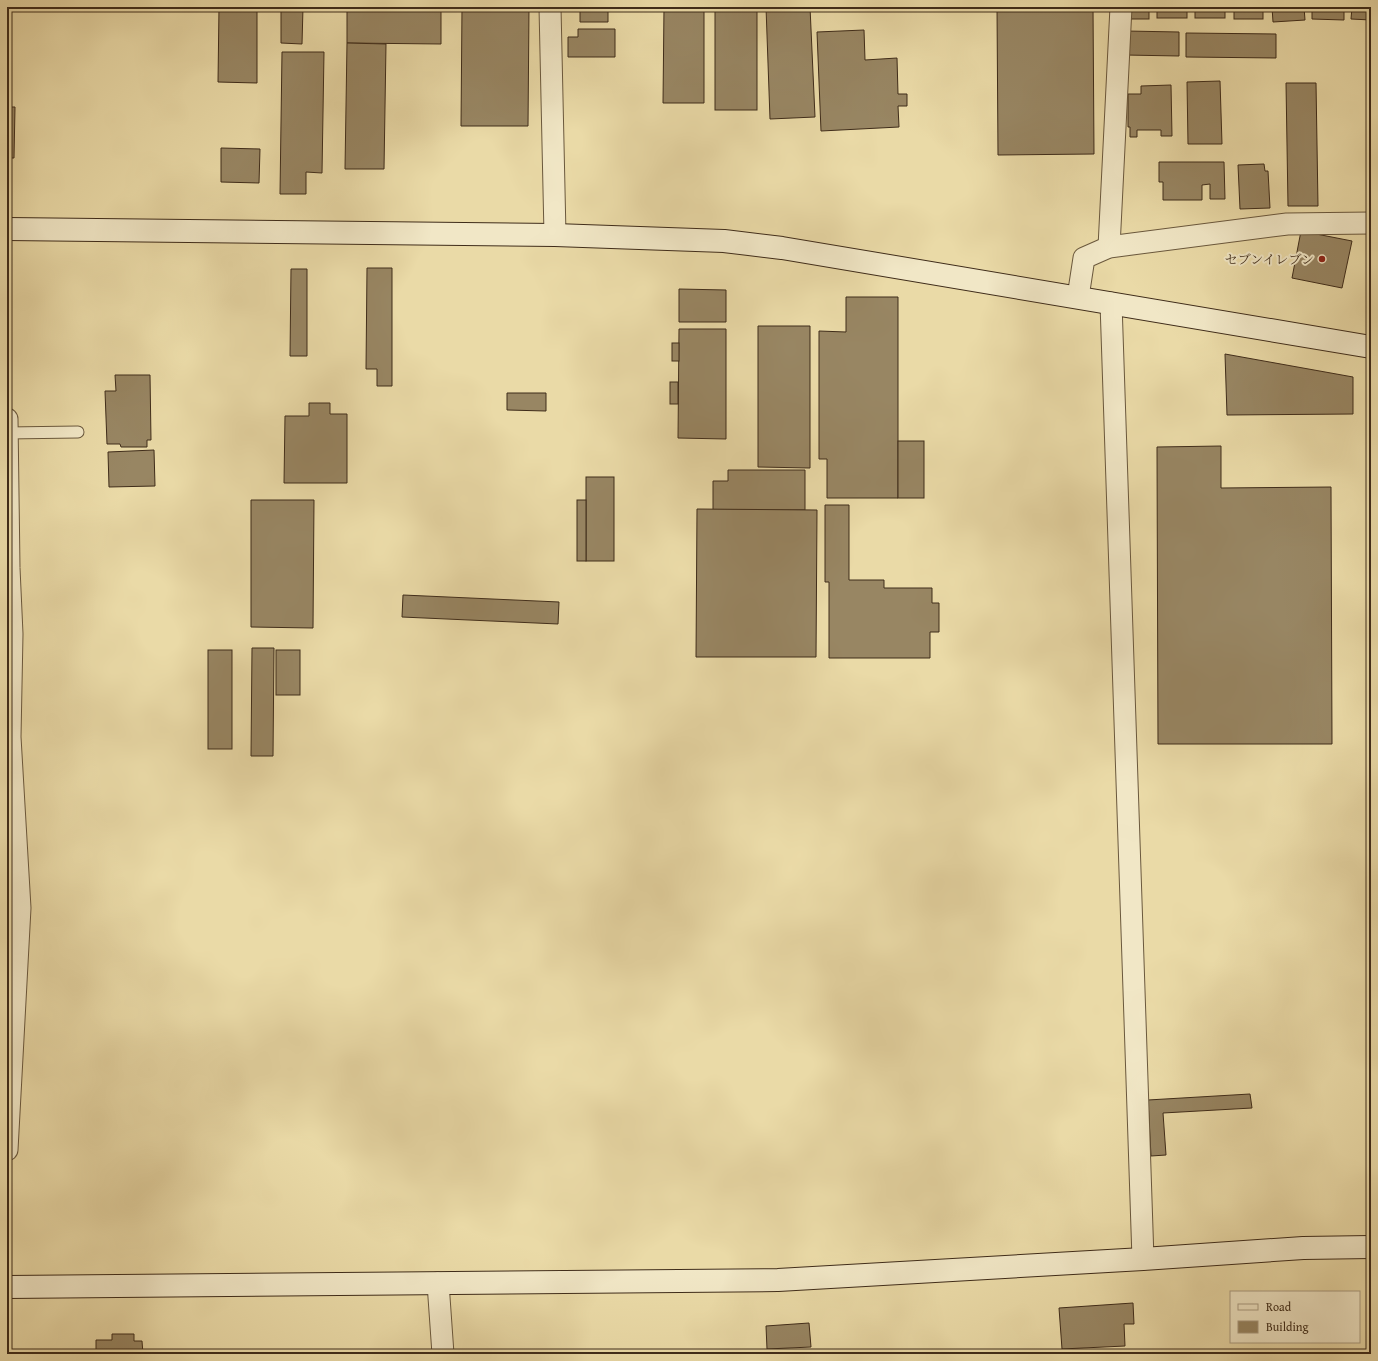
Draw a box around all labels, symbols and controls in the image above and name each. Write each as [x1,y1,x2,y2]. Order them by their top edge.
place label: セブンイレブン [1225,250,1314,269]
marker: セブンイレブン [1317,254,1327,264]
legend [1230,1291,1360,1343]
text: Road [1266,1298,1292,1315]
text: Building [1266,1318,1309,1335]

